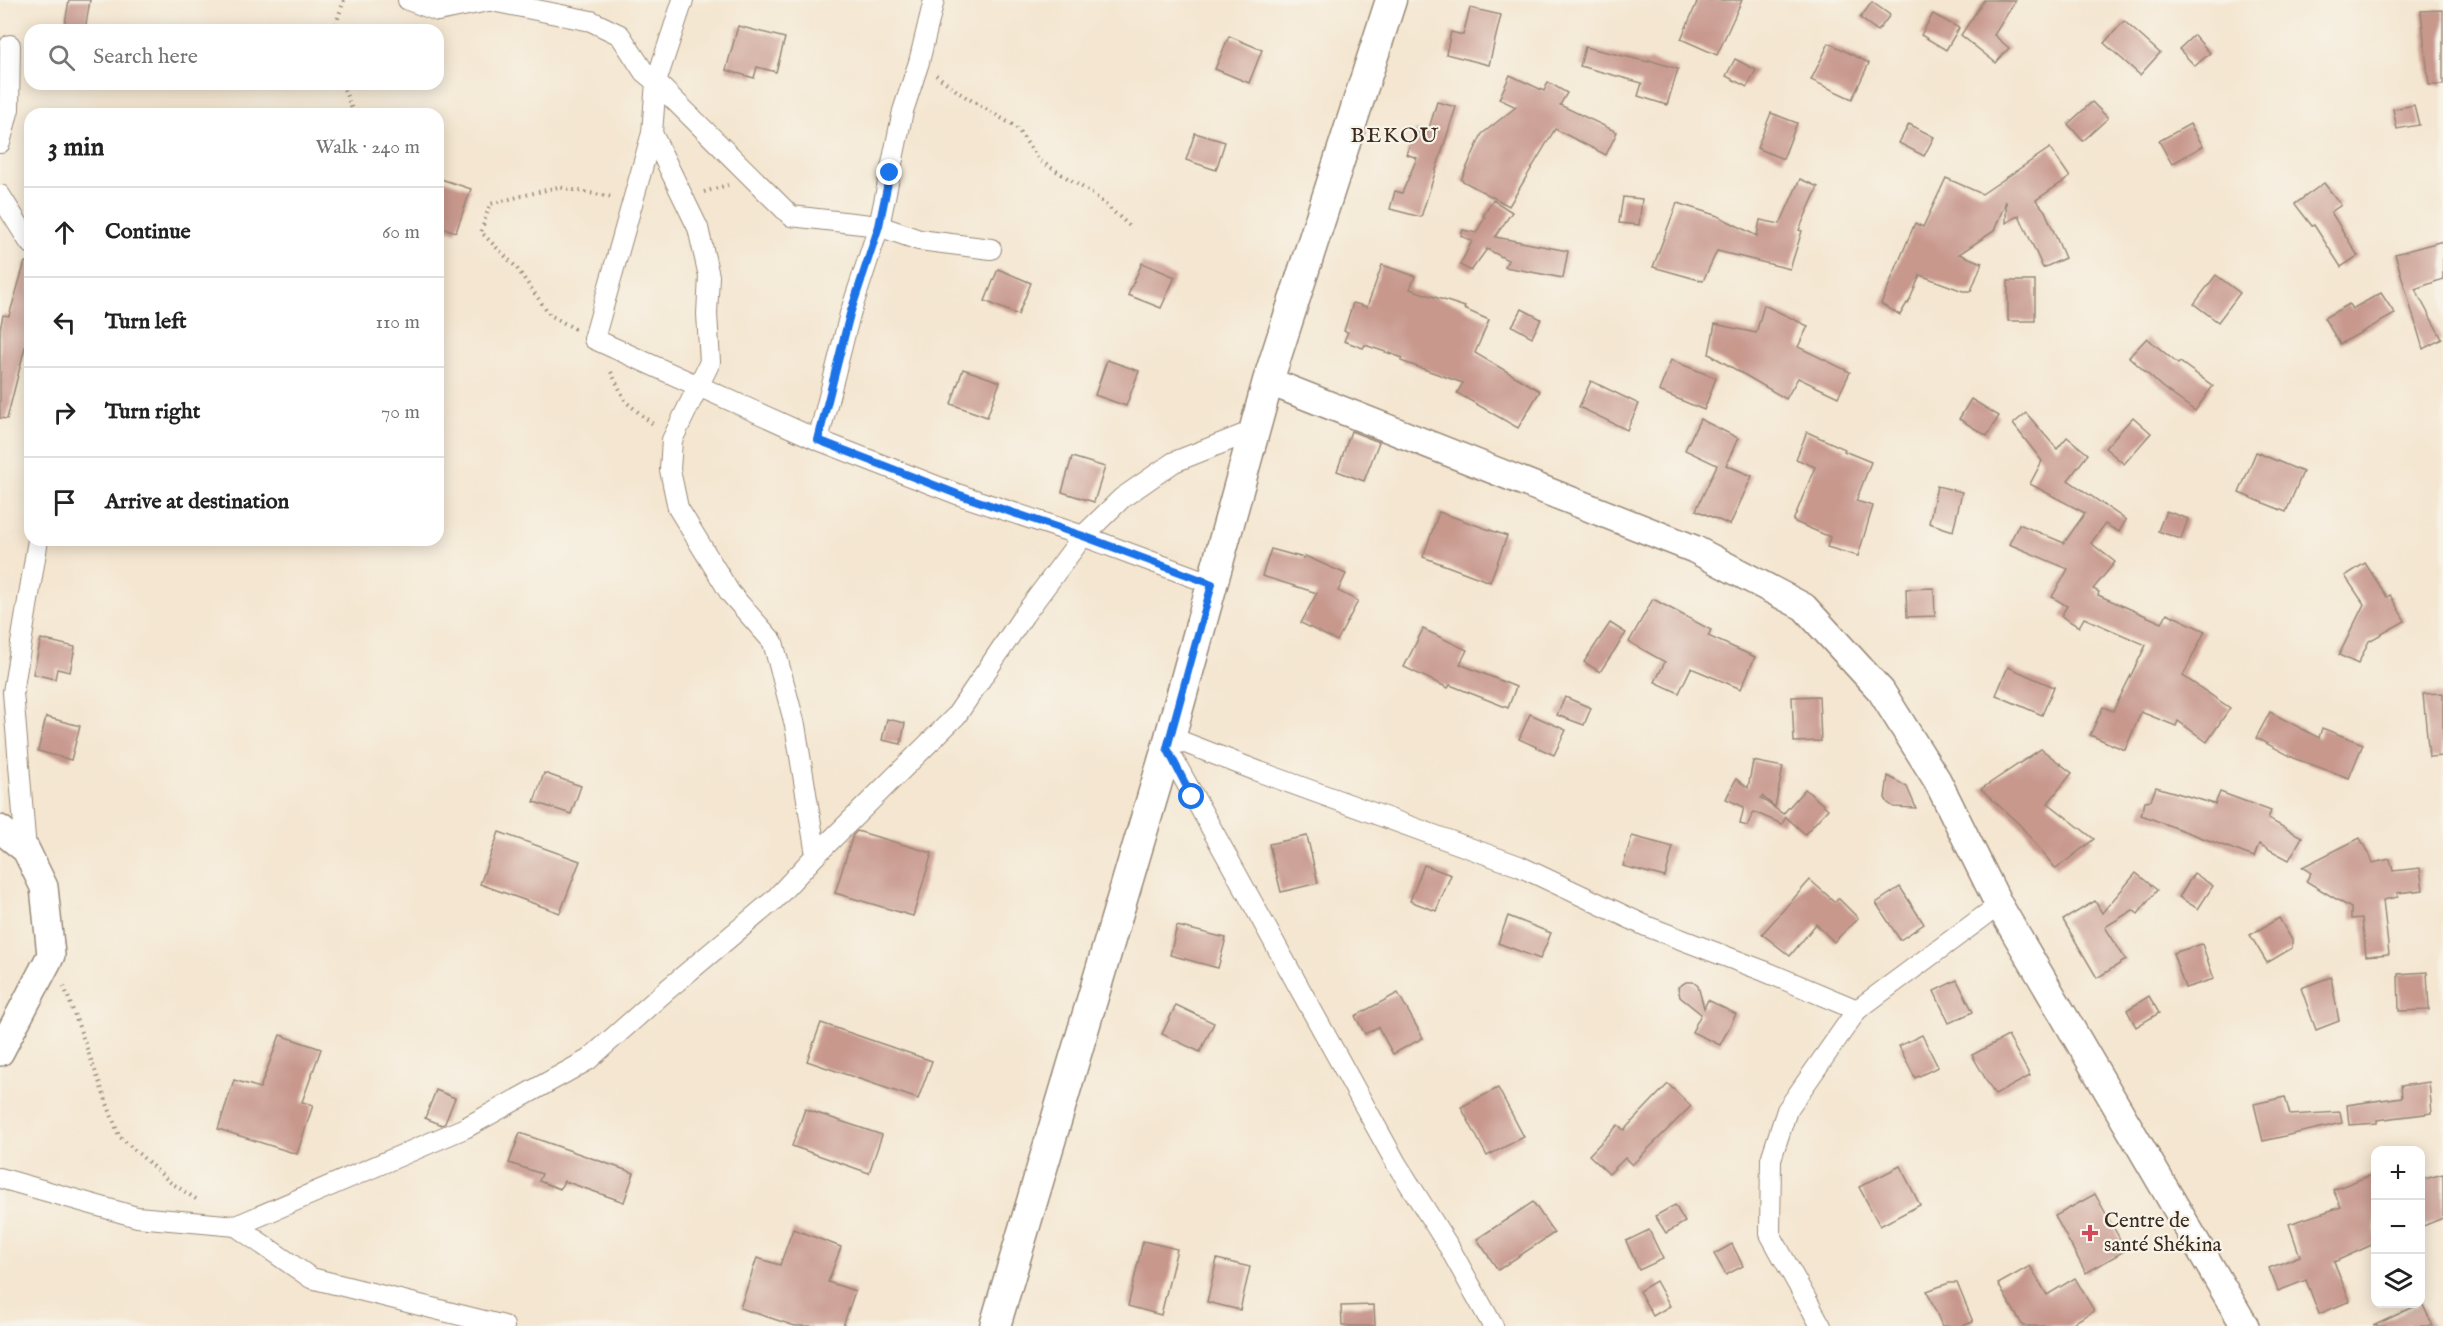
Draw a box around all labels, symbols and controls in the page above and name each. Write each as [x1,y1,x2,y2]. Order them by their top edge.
search box [24,24,444,90]
icon: search [45,41,78,74]
text: Search here [93,43,198,71]
district label: BEKOU [1350,122,1440,150]
text: 3 min [48,131,104,164]
text: Walk · 240 m [315,135,420,160]
route end [876,159,902,185]
icon: ahead [48,216,81,249]
text: Continue [105,218,191,246]
text: 60 m [382,220,420,245]
icon: left [48,306,81,339]
text: Turn left [105,308,187,336]
text: 110 m [376,310,420,335]
icon: right [48,396,81,429]
text: Turn right [105,398,200,426]
text: 70 m [381,400,420,425]
icon: arrive [48,486,81,519]
text: Arrive at destination [105,488,289,516]
route start [1178,783,1204,809]
map controls [2371,1146,2425,1308]
button: + [2371,1146,2425,1200]
button: − [2371,1200,2425,1254]
place label: Centre de santé Shékina [2104,1208,2223,1259]
marker: Centre de santé Shékina [2081,1224,2099,1242]
button: layers [2371,1254,2425,1308]

